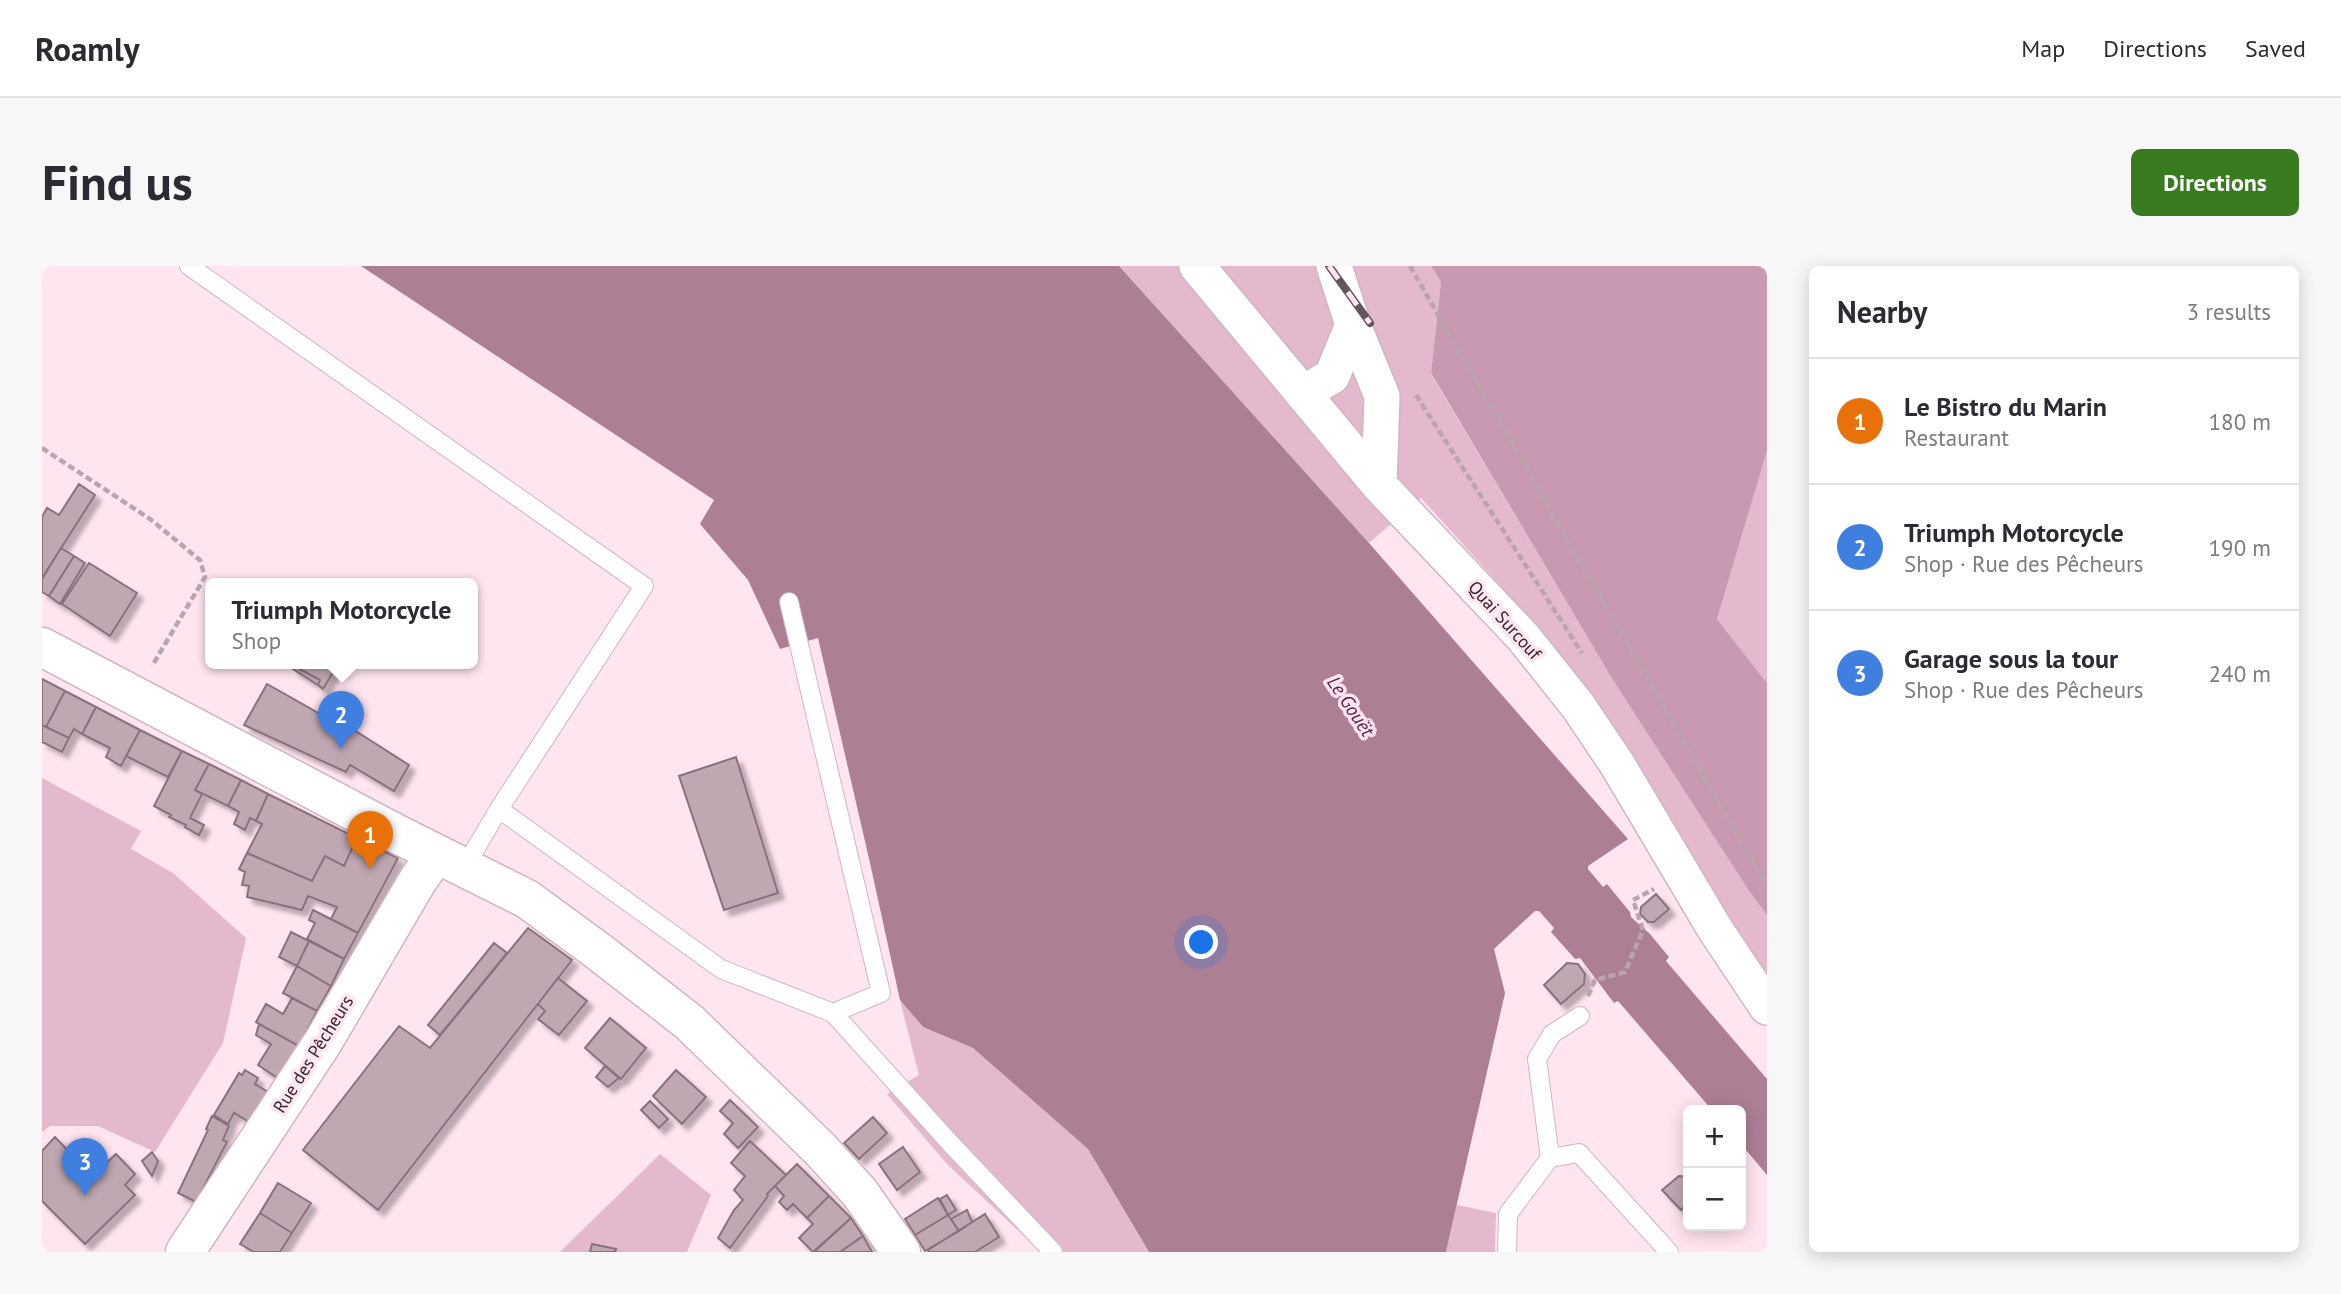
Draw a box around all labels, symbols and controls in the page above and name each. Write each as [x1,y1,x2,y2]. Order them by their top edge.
text: Roamly [35,27,139,70]
text: Map [2021,33,2065,64]
text: Directions [2103,33,2207,64]
text: Saved [2245,33,2306,64]
button: Directions [2131,149,2299,216]
text: Find us [42,150,193,214]
text: Nearby [1837,292,1927,331]
text: 3 results [2187,297,2271,326]
text: Le Bistro du Marin [1904,390,2107,423]
text: 1 [1853,407,1867,436]
text: 180 m [2209,407,2271,436]
text: Restaurant [1904,423,2009,452]
text: Triumph Motorcycle [1904,516,2124,549]
text: 2 [1853,533,1867,562]
text: 190 m [2209,533,2271,562]
text: Shop · Rue des Pêcheurs [1904,549,2144,578]
street label: Quai Surcouf [1463,576,1547,665]
popup [205,578,478,669]
text: Triumph Motorcycle [232,593,451,626]
text: Shop [232,626,281,655]
text: Garage sous la tour [1904,642,2118,675]
text: 3 [1853,659,1867,688]
text: 240 m [2209,659,2271,688]
water label: Le Gouët [1322,671,1380,742]
text: Shop · Rue des Pêcheurs [1904,675,2144,704]
pin: 2 [318,691,364,749]
pin: 1 [347,811,393,869]
your location [1184,925,1218,959]
street label: Rue des Pêcheurs [268,991,358,1117]
map controls [1683,1105,1746,1231]
button: + [1683,1105,1746,1168]
pin: 3 [62,1138,108,1196]
button: − [1683,1168,1746,1231]

